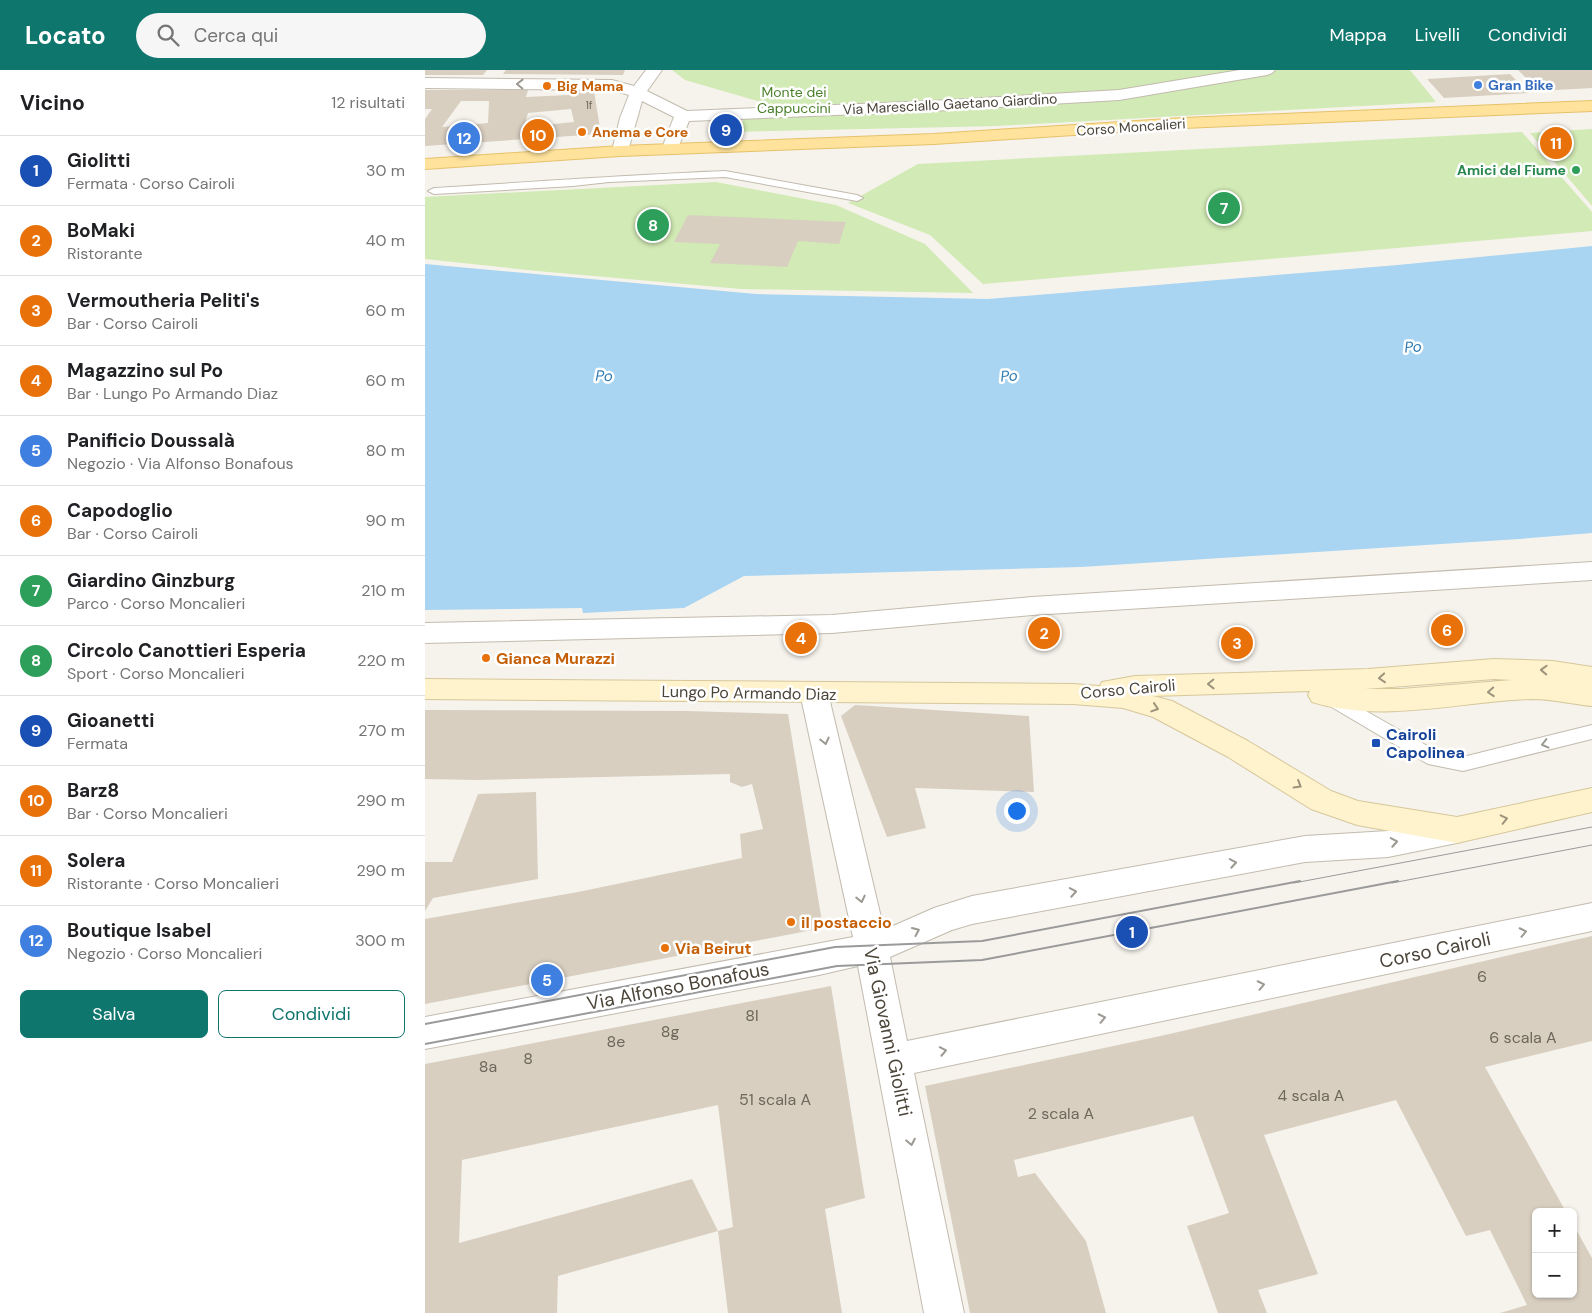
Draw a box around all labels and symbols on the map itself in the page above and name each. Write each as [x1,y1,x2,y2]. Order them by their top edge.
place label: Gran Bike [1488,76,1553,94]
place label: Big Mama [557,77,623,95]
one-way arrow [516,79,524,89]
marker: Gran Bike [1472,79,1484,91]
marker: Big Mama [541,80,553,92]
park label: Monte dei Cappuccini [757,83,831,117]
street label: Via Maresciallo Gaetano Giardino [842,89,1058,119]
house number: 1f [585,98,593,112]
pin: 9 [710,111,742,149]
street label: Corso Moncalieri [1076,114,1186,140]
pin: 10 [522,116,554,154]
pin: 12 [448,119,480,157]
place label: Anema e Core [592,123,688,141]
pin: 11 [1540,124,1572,162]
marker: Anema e Core [576,126,588,138]
place label: Amici del Fiume [1457,161,1566,179]
marker: Amici del Fiume [1570,164,1582,176]
pin: 7 [1208,189,1240,227]
pin: 8 [637,206,669,244]
water label: Po [1404,336,1422,358]
water label: Po [1000,365,1018,387]
water label: Po [595,366,613,386]
pin: 6 [1431,611,1463,649]
pin: 2 [1028,614,1060,652]
pin: 4 [785,619,817,657]
pin: 3 [1221,624,1253,662]
place label: Gianca Murazzi [496,648,615,669]
marker: Gianca Murazzi [480,652,492,664]
one-way arrow [1540,665,1548,676]
one-way arrow [1377,673,1385,684]
street label: Corso Cairoli [1080,674,1176,704]
one-way arrow [1207,679,1214,689]
street label: Lungo Po Armando Diaz [661,681,837,705]
one-way arrow [1487,686,1495,697]
one-way arrow [1151,702,1159,712]
place label: Cairoli Capolinea [1386,724,1465,763]
one-way arrow [819,736,830,745]
marker: Cairoli Capolinea [1370,737,1382,749]
one-way arrow [1540,738,1549,749]
one-way arrow [1292,779,1301,789]
your location [1004,798,1030,824]
one-way arrow [1500,815,1509,825]
one-way arrow [1389,838,1398,848]
one-way arrow [1229,858,1237,868]
one-way arrow [1069,887,1078,897]
one-way arrow [855,895,866,904]
place label: il postaccio [801,912,892,933]
pin: 1 [1116,913,1148,951]
marker: il postaccio [785,916,797,928]
one-way arrow [911,926,920,937]
street label: Corso Cairoli [1377,926,1493,974]
one-way arrow [1519,927,1528,937]
place label: Via Beirut [675,938,751,959]
marker: Via Beirut [659,942,671,954]
street label: Via Giovanni Giolitti [858,945,918,1119]
street label: Via Alfonso Bonafous [585,956,771,1016]
pin: 5 [531,961,563,999]
house number: 6 [1477,966,1487,987]
one-way arrow [1257,981,1266,991]
house number: 8l [745,1005,759,1026]
one-way arrow [1098,1013,1106,1024]
house number: 8g [661,1021,679,1042]
house number: 6 scala A [1489,1027,1557,1048]
house number: 8e [607,1031,625,1052]
one-way arrow [938,1046,947,1057]
house number: 8 [523,1048,533,1069]
house number: 8a [479,1056,497,1077]
house number: 4 scala A [1277,1085,1345,1106]
house number: 51 scala A [739,1089,811,1110]
house number: 2 scala A [1028,1103,1095,1124]
one-way arrow [905,1138,916,1147]

